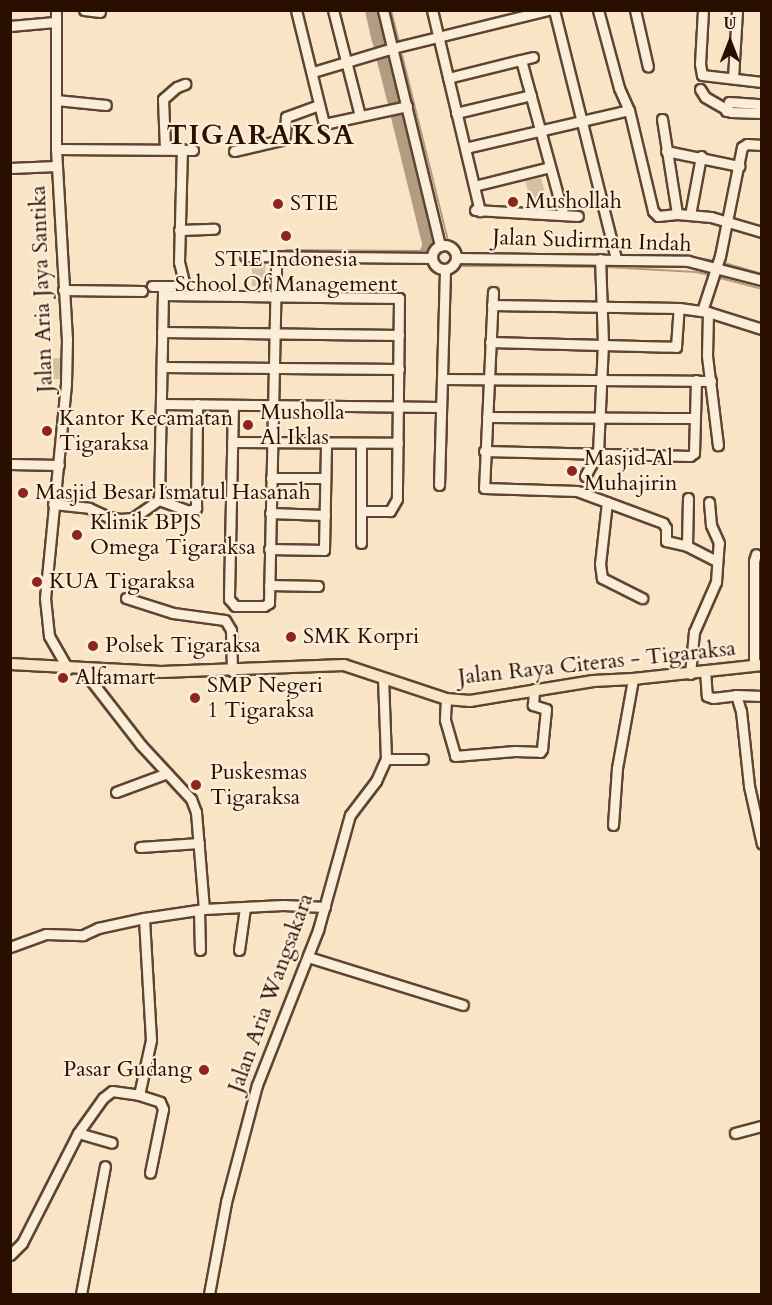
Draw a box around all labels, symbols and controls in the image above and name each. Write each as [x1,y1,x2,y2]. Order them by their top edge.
north arrow [700,12,760,72]
text: U [723,13,737,35]
district label: TIGARAKSA [167,118,355,152]
street label: Jalan Aria Jaya Santika [25,185,59,393]
place label: Mushollah [525,189,622,215]
place label: STIE [290,191,338,217]
marker: Mushollah [506,195,520,209]
marker: STIE [271,197,285,211]
street label: Jalan Sudirman Indah [492,224,692,258]
marker: STIE Indonesia School Of Management [279,229,293,243]
place label: STIE Indonesia School Of Management [175,246,397,298]
place label: Musholla Al Iklas [260,399,345,451]
place label: Kantor Kecamatan Tigaraksa [59,405,233,457]
marker: Musholla Al Iklas [241,418,255,432]
marker: Kantor Kecamatan Tigaraksa [40,424,54,438]
place label: Masjid Al Muhajirin [584,445,677,496]
marker: Masjid Al Muhajirin [565,464,579,478]
place label: Masjid Besar Ismatul Hasanah [35,480,311,506]
marker: Masjid Besar Ismatul Hasanah [16,486,30,500]
place label: Klinik BPJS Omega Tigaraksa [90,509,256,560]
marker: Klinik BPJS Omega Tigaraksa [68,526,86,544]
place label: KUA Tigaraksa [49,569,195,595]
marker: KUA Tigaraksa [30,575,44,589]
place label: SMK Korpri [303,624,419,650]
marker: SMK Korpri [284,630,298,644]
place label: Polsek Tigaraksa [105,633,261,659]
street label: Jalan Raya Citeras - Tigaraksa [457,635,737,691]
marker: Polsek Tigaraksa [86,639,100,653]
place label: Alfamart [75,665,156,691]
marker: Alfamart [56,671,70,685]
place label: SMP Negeri 1 Tigaraksa [207,672,323,724]
marker: SMP Negeri 1 Tigaraksa [188,691,202,705]
place label: Puskesmas Tigaraksa [210,759,307,810]
marker: Puskesmas Tigaraksa [187,776,205,794]
street label: Jalan Aria Wangsakara [223,890,319,1096]
place label: Pasar Gudang [63,1057,192,1083]
marker: Pasar Gudang [197,1063,211,1077]

